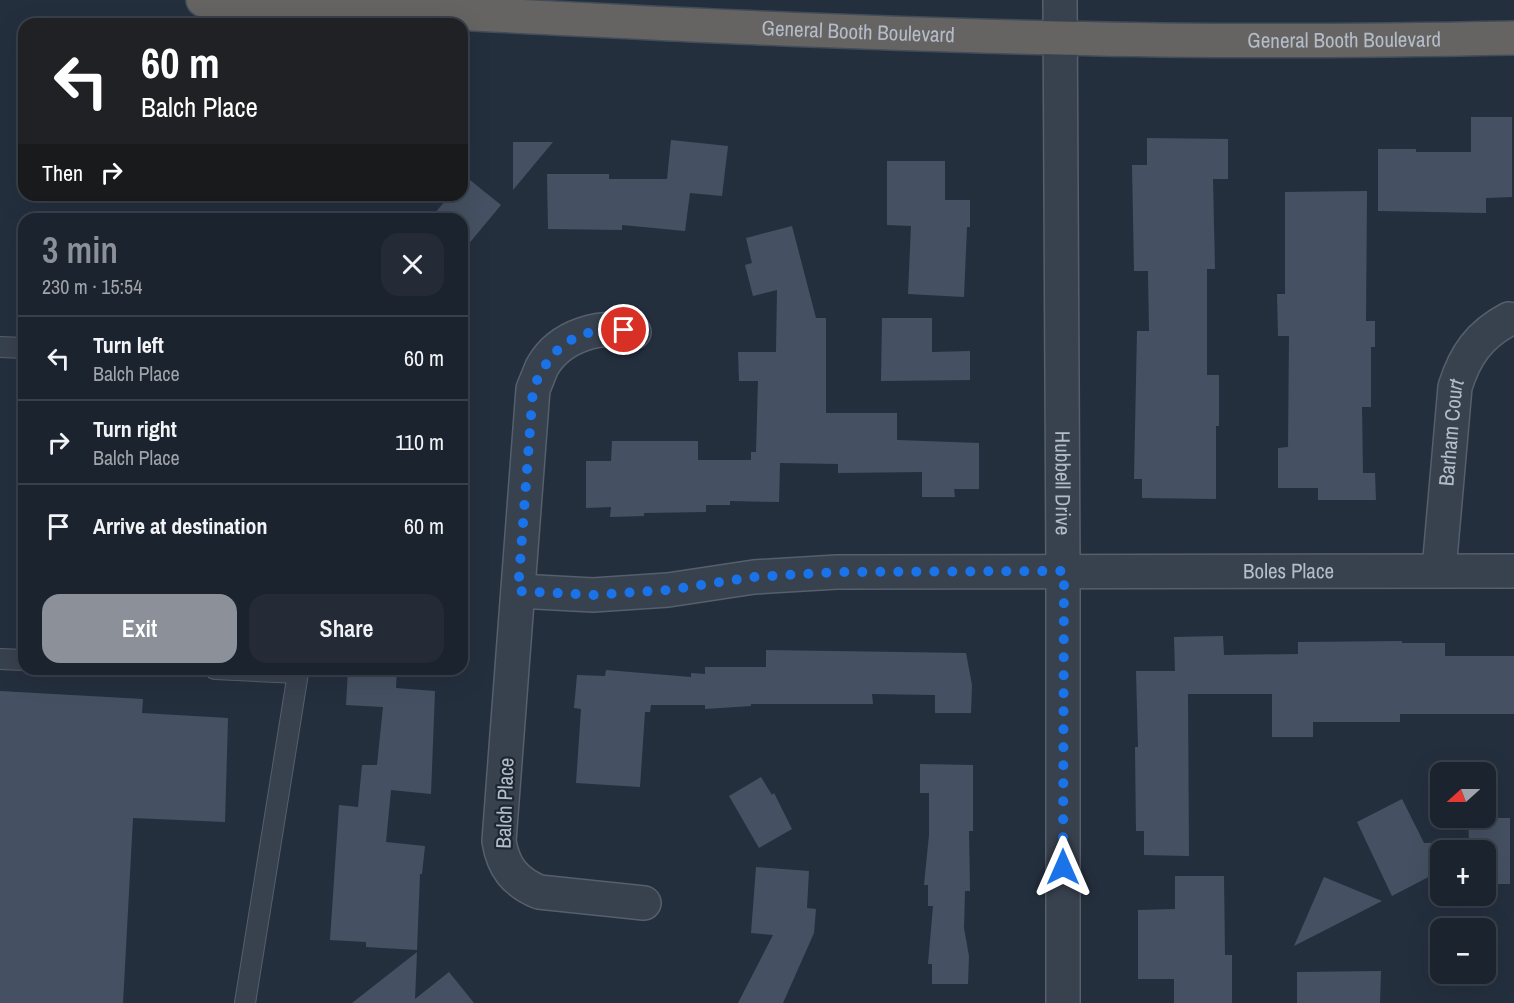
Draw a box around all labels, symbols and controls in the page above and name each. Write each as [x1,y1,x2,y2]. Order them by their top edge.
street label: General Booth Boulevard [761,13,955,49]
street label: General Booth Boulevard [1247,24,1441,55]
text: 60 m [141,35,220,91]
icon: left [42,42,120,120]
text: Balch Place [141,89,258,125]
icon: right [95,156,128,189]
text: Then [42,158,83,188]
text: 3 min [42,226,118,274]
button: close [381,233,444,296]
text: 230 m · 15:54 [42,273,142,300]
pin [598,304,649,355]
icon: arrive [607,313,640,346]
text: Turn left [93,330,164,360]
icon: left [42,342,75,375]
text: 60 m [404,343,444,373]
text: Balch Place [93,360,180,387]
street label: Barham Court [1431,374,1471,487]
text: Turn right [93,414,177,444]
icon: right [42,426,75,459]
text: 110 m [395,427,444,457]
street label: Hubbell Drive [1048,431,1078,535]
text: Balch Place [93,444,180,471]
icon: arrive [42,510,75,543]
text: Arrive at destination [93,511,267,541]
text: 60 m [404,511,444,541]
street label: Boles Place [1243,556,1334,585]
button: Exit [42,594,237,663]
button: Share [249,594,444,663]
street label: Balch Place [488,757,521,849]
north arrow [1430,762,1496,828]
map controls [1430,762,1496,984]
position arrow [1031,835,1095,899]
button: + [1430,840,1496,906]
button: − [1430,918,1496,984]

